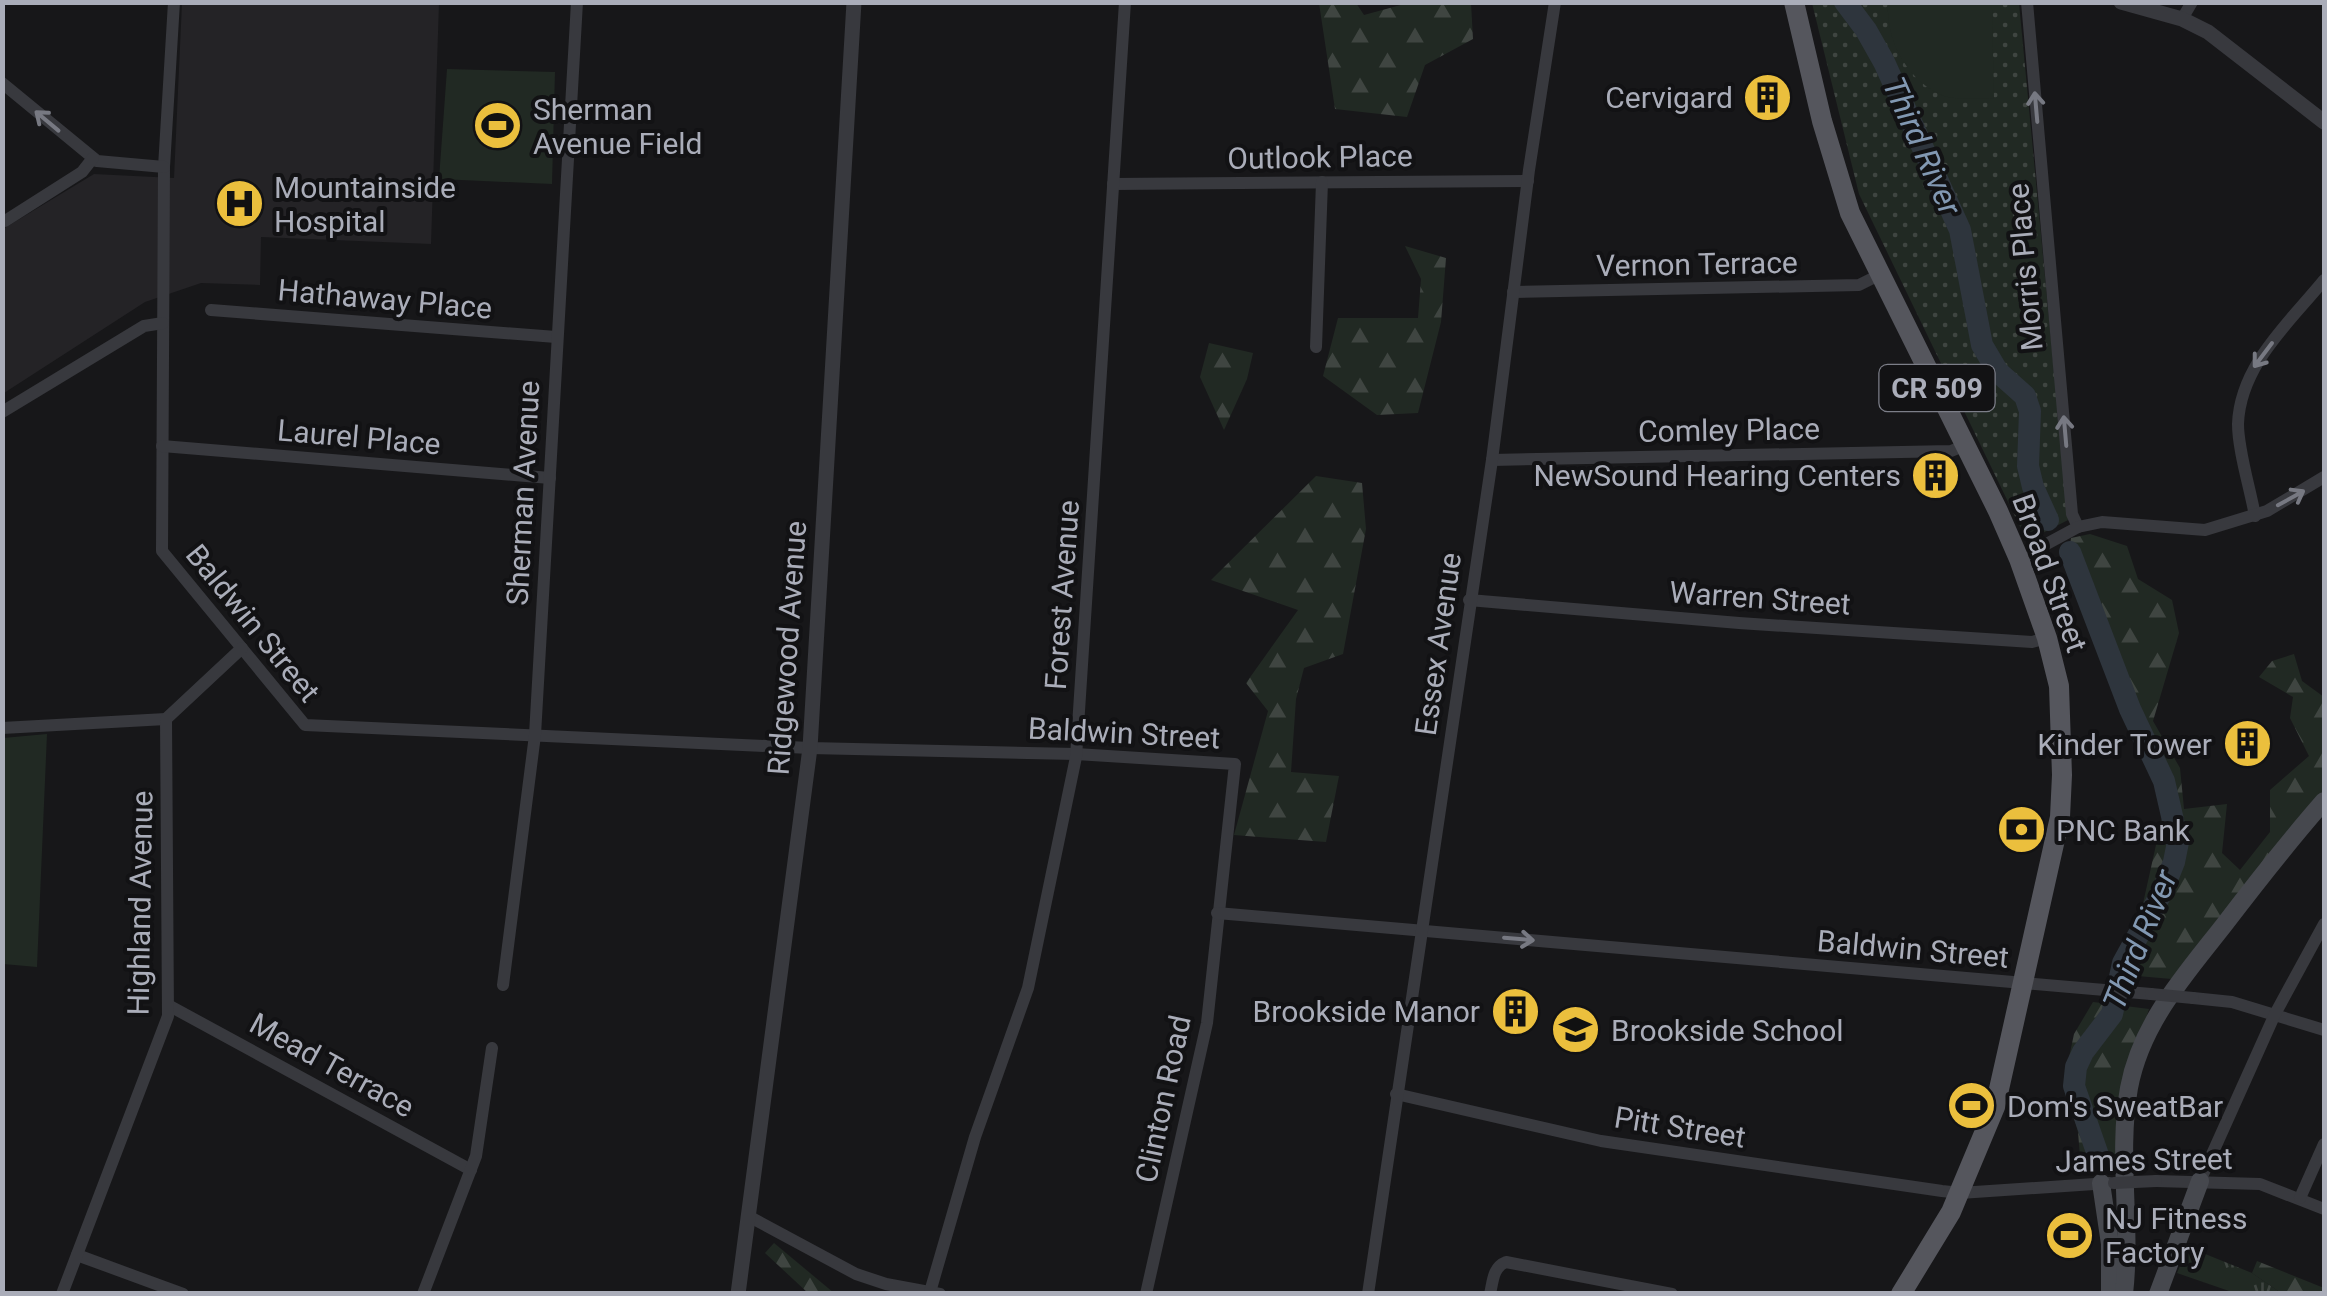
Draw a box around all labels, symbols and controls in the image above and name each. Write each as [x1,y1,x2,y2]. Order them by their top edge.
building icon: Cervigard [1742,71,1794,123]
water label: Third River [1875,71,1970,222]
place label: Cervigard [1605,80,1733,115]
place label: Sherman Avenue Field [533,92,703,161]
one-way arrow [2027,92,2046,124]
sports icon: Sherman Avenue Field [472,100,524,152]
one-way arrow [35,110,61,132]
street label: Outlook Place [1227,138,1413,176]
place label: Mountainside Hospital [274,170,456,239]
hospital icon: Mountainside Hospital [213,178,265,230]
street label: Morris Place [2000,182,2050,352]
street label: Vernon Terrace [1596,245,1798,283]
street label: Hathaway Place [276,272,494,326]
one-way arrow [2253,341,2274,368]
road number: CR 509 [1880,365,1994,411]
street label: Sherman Avenue [500,380,546,606]
street label: Comley Place [1638,411,1820,449]
street label: Laurel Place [276,412,442,462]
one-way arrow [2055,415,2074,448]
building icon: NewSound Hearing Centers [1910,449,1962,501]
place label: NewSound Hearing Centers [1533,458,1901,493]
one-way arrow [2275,487,2305,507]
street label: Broad Street [2005,489,2095,657]
street label: Forest Avenue [1038,499,1086,691]
street label: Ridgewood Avenue [761,520,813,776]
street label: Baldwin Street [179,537,327,709]
street label: Essex Avenue [1408,550,1468,738]
street label: Warren Street [1668,574,1852,622]
street label: Baldwin Street [1027,710,1221,756]
building icon: Kinder Tower [2221,718,2273,770]
place label: Kinder Tower [2037,727,2212,762]
street label: Highland Avenue [121,790,159,1016]
bank icon: PNC Bank [1995,804,2047,856]
place label: PNC Bank [2056,813,2191,848]
water label: Third River [2095,863,2186,1015]
street label: Baldwin Street [1816,923,2010,975]
one-way arrow [1503,929,1535,948]
building icon: Brookside Manor [1489,985,1541,1037]
place label: Brookside Manor [1253,994,1480,1029]
school or university icon: Brookside School [1550,1004,1602,1056]
street label: Mead Terrace [244,1006,420,1124]
street label: Clinton Road [1128,1012,1198,1186]
place label: Brookside School [1611,1013,1844,1048]
sports icon: Dom's SweatBar [1946,1080,1998,1132]
place label: Dom's SweatBar [2007,1089,2223,1124]
street label: Pitt Street [1612,1099,1748,1155]
street label: James Street [2055,1141,2233,1179]
place label: NJ Fitness Factory [2105,1201,2248,1270]
sports icon: NJ Fitness Factory [2044,1209,2096,1261]

